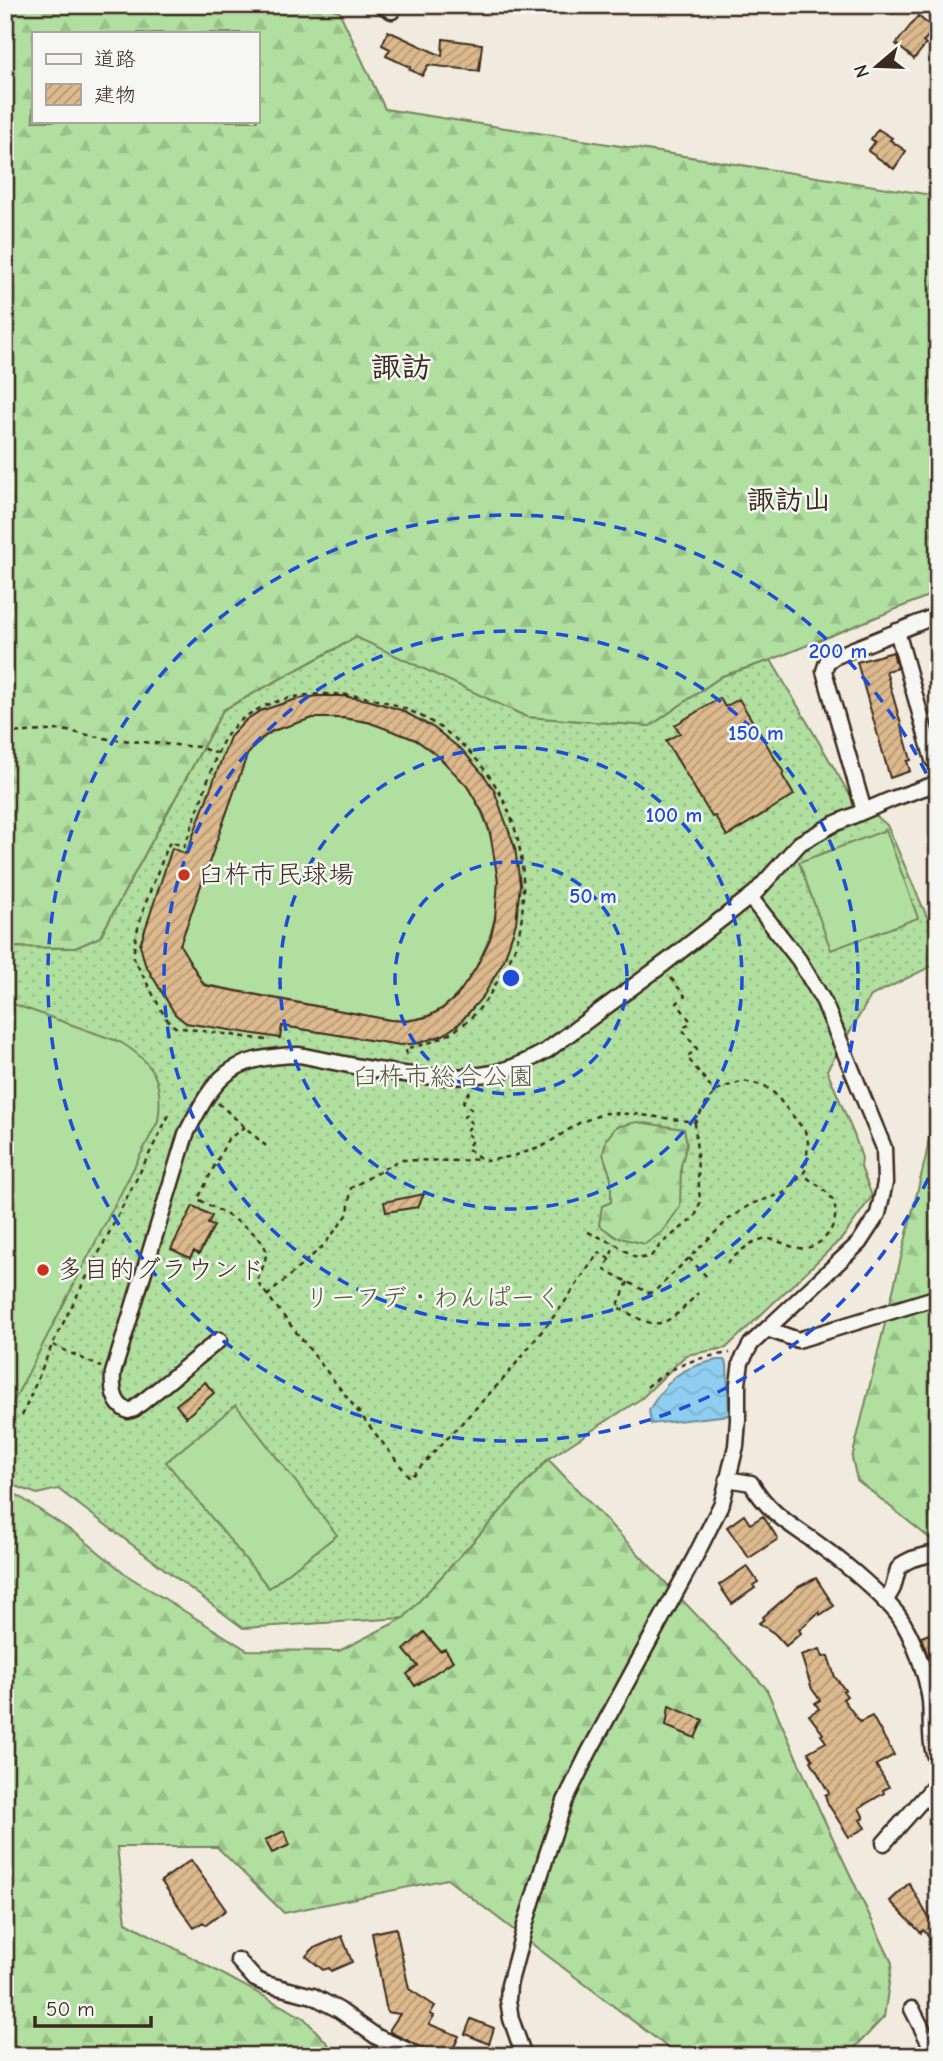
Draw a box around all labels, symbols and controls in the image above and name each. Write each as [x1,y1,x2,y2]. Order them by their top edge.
legend [32,32,259,122]
north arrow [842,32,912,102]
text: 道路 [94,47,136,71]
text: N [849,62,874,81]
text: 建物 [94,83,136,107]
district label: 諏訪 [371,350,431,385]
district label: 諏訪山 [747,484,831,516]
text: 200 m [809,639,867,663]
text: 150 m [728,721,784,745]
text: 100 m [646,803,702,827]
place label: 臼杵市民球場 [198,860,354,890]
marker: 臼杵市民球場 [176,867,192,883]
text: 50 m [569,884,617,908]
centre of rings [499,966,523,990]
park label: 臼杵市総合公園 [352,1062,534,1092]
place label: 多目的グラウンド [57,1255,265,1285]
marker: 多目的グラウンド [35,1262,51,1278]
park label: リーフデ・わんぱーく [304,1283,562,1313]
scale bar [35,1984,150,2028]
text: 50 m [46,1997,95,2021]

